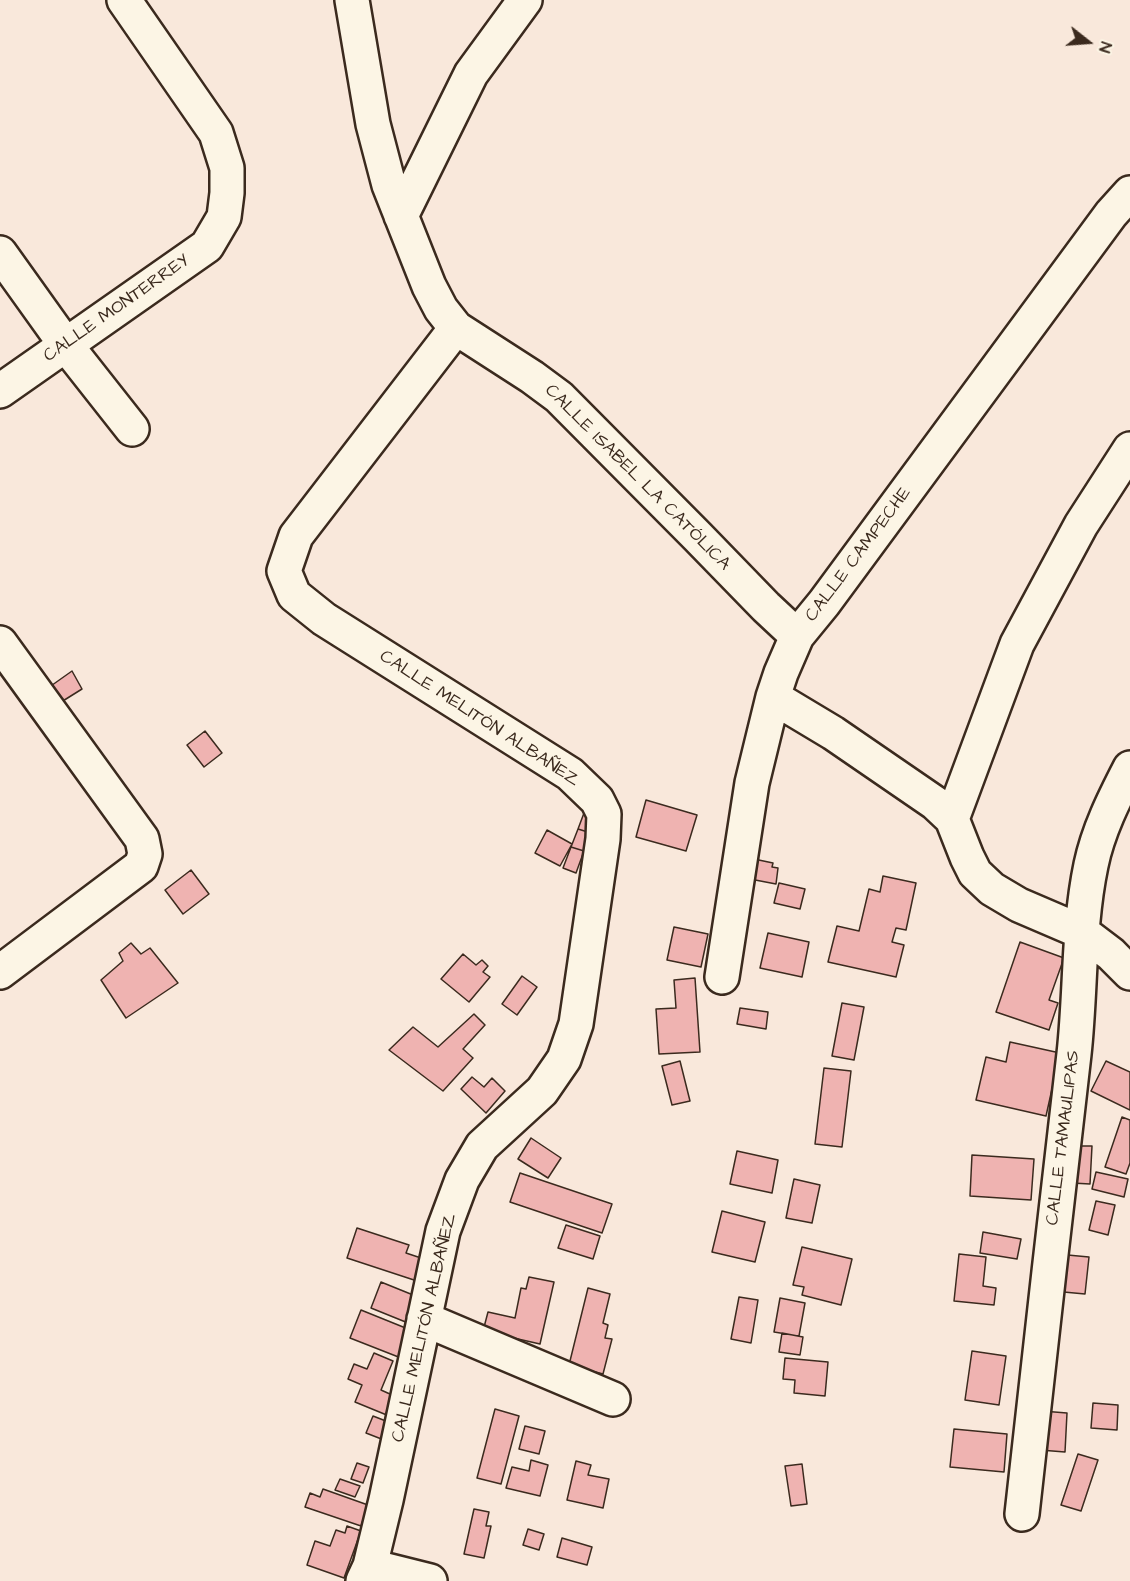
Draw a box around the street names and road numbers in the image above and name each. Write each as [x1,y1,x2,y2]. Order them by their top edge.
street label: CALLE MONTERREY [40,251,194,367]
street label: CALLE ISABEL LA CATÓLICA [539,380,735,576]
street label: CALLE CAMPECHE [801,484,917,626]
street label: CALLE MELITÓN ALBAÑEZ [375,646,583,792]
street label: CALLE TAMAULIPAS [1043,1049,1085,1227]
street label: CALLE MELITÓN ALBAÑEZ [388,1212,462,1444]

